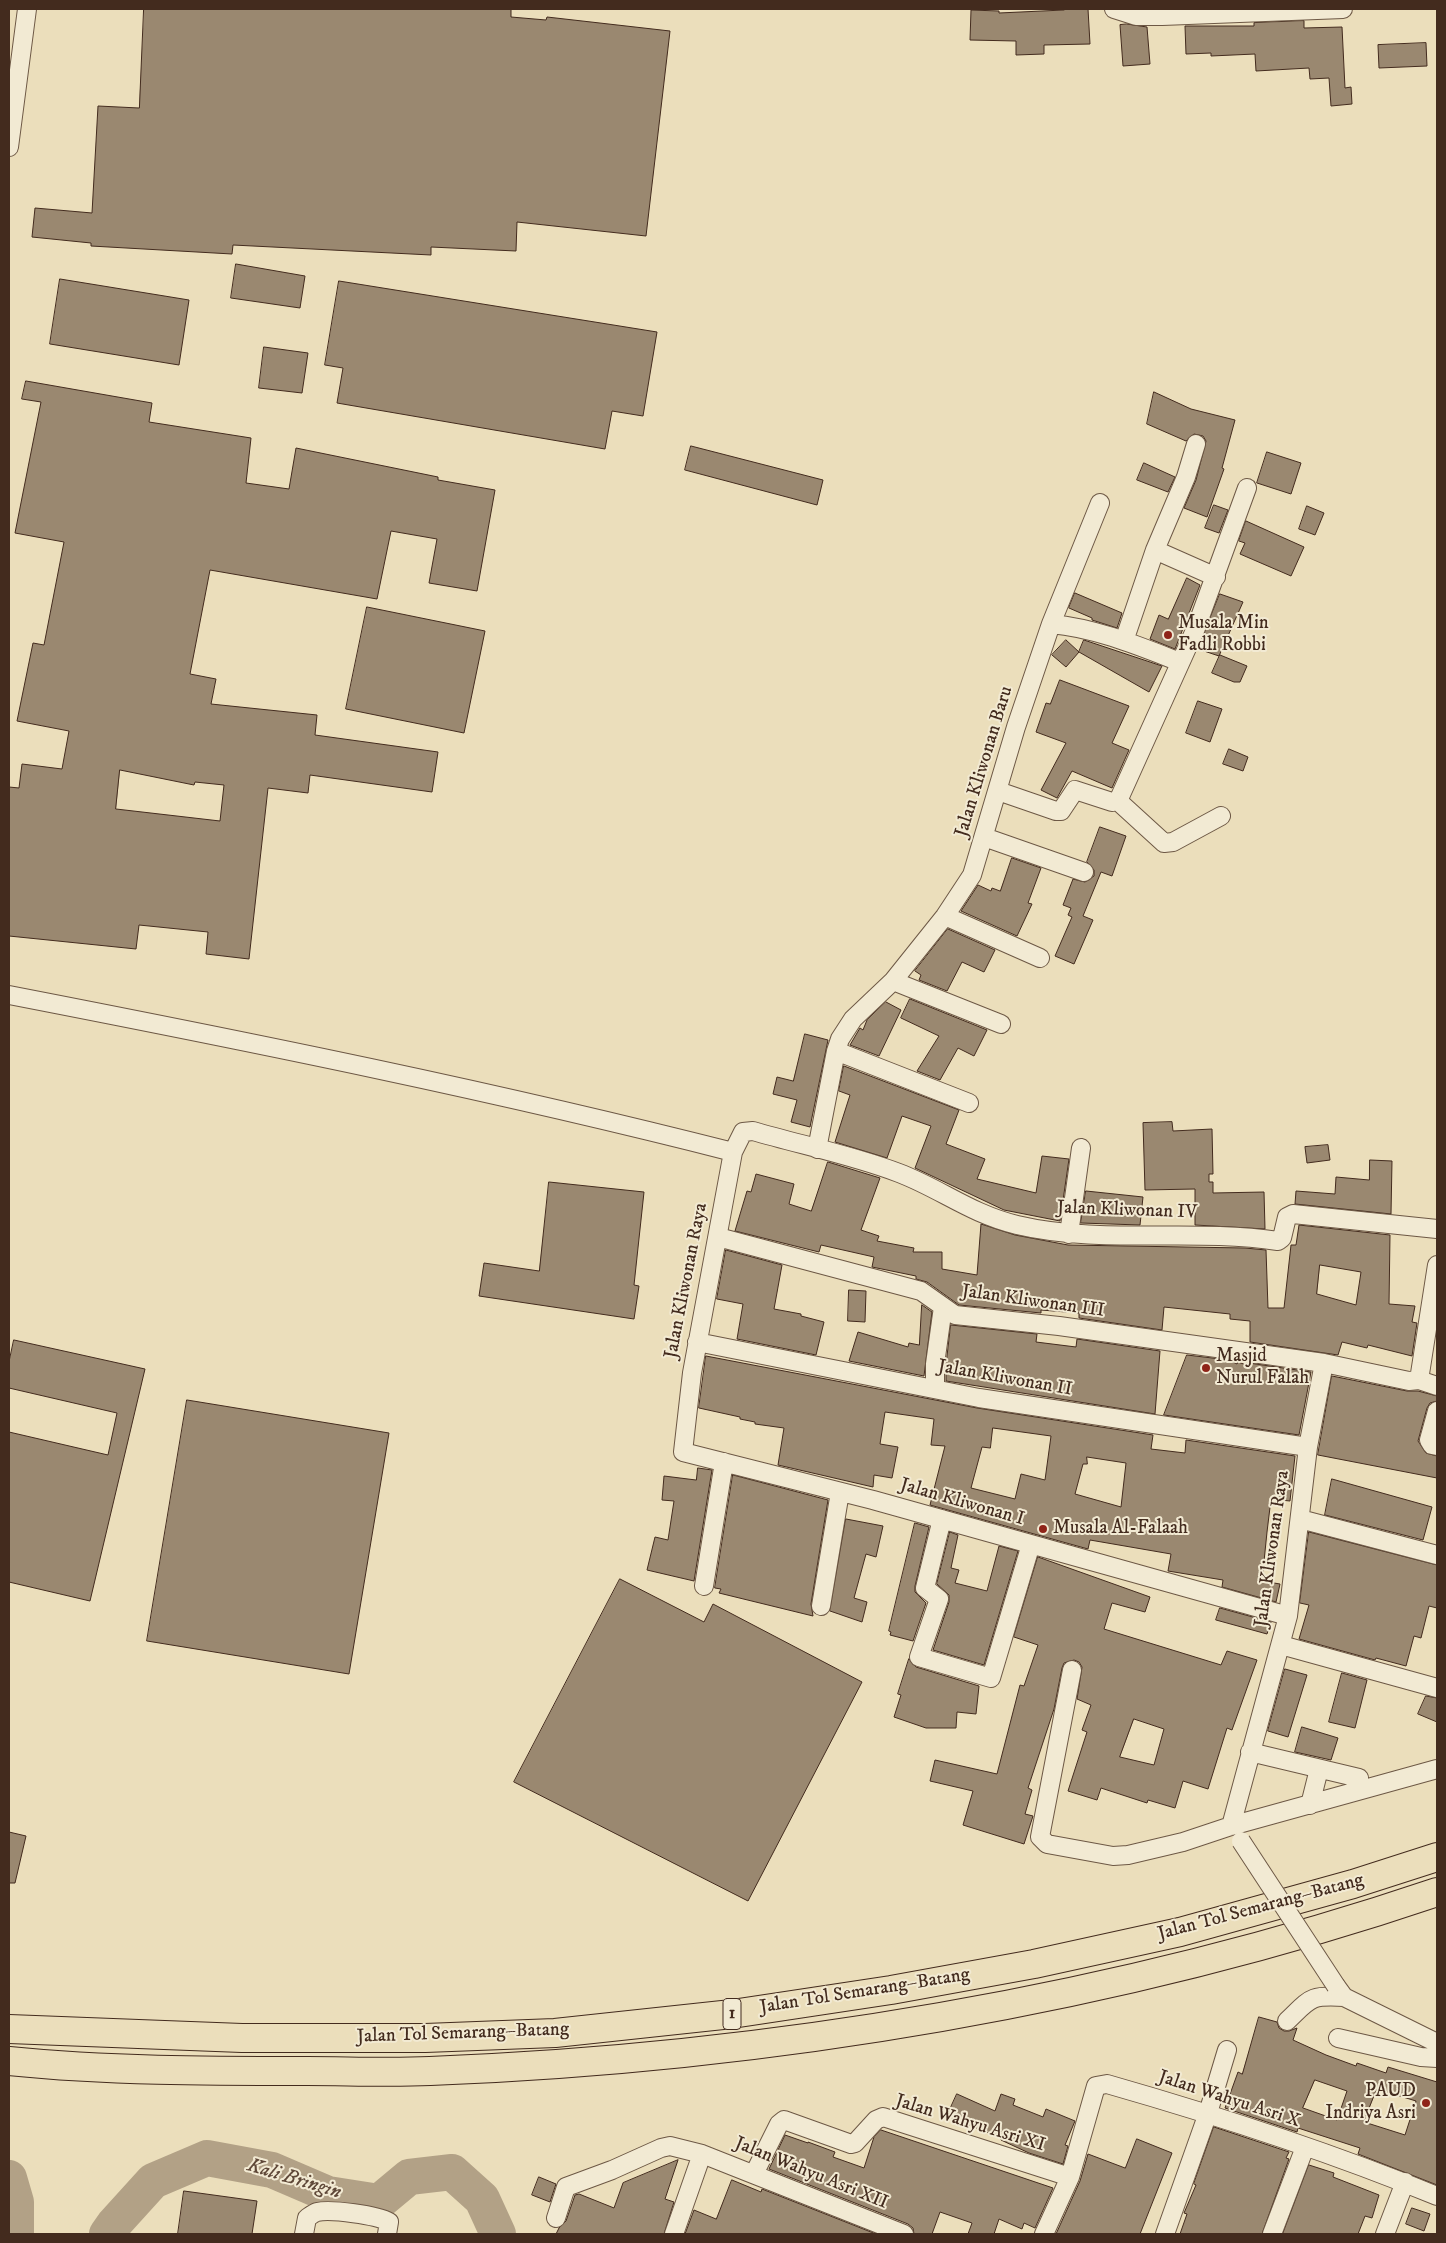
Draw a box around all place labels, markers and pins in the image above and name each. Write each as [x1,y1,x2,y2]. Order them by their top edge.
place label: Musala Min Fadli Robbi [1178,613,1269,657]
marker: Musala Min Fadli Robbi [1162,629,1174,641]
place label: Masjid Nurul Falah [1216,1346,1309,1390]
marker: Masjid Nurul Falah [1200,1362,1212,1374]
place label: Musala Al-Falaah [1053,1518,1188,1540]
marker: Musala Al-Falaah [1037,1523,1049,1535]
place label: PAUD Indriya Asri [1325,2081,1416,2125]
marker: PAUD Indriya Asri [1420,2097,1432,2109]

